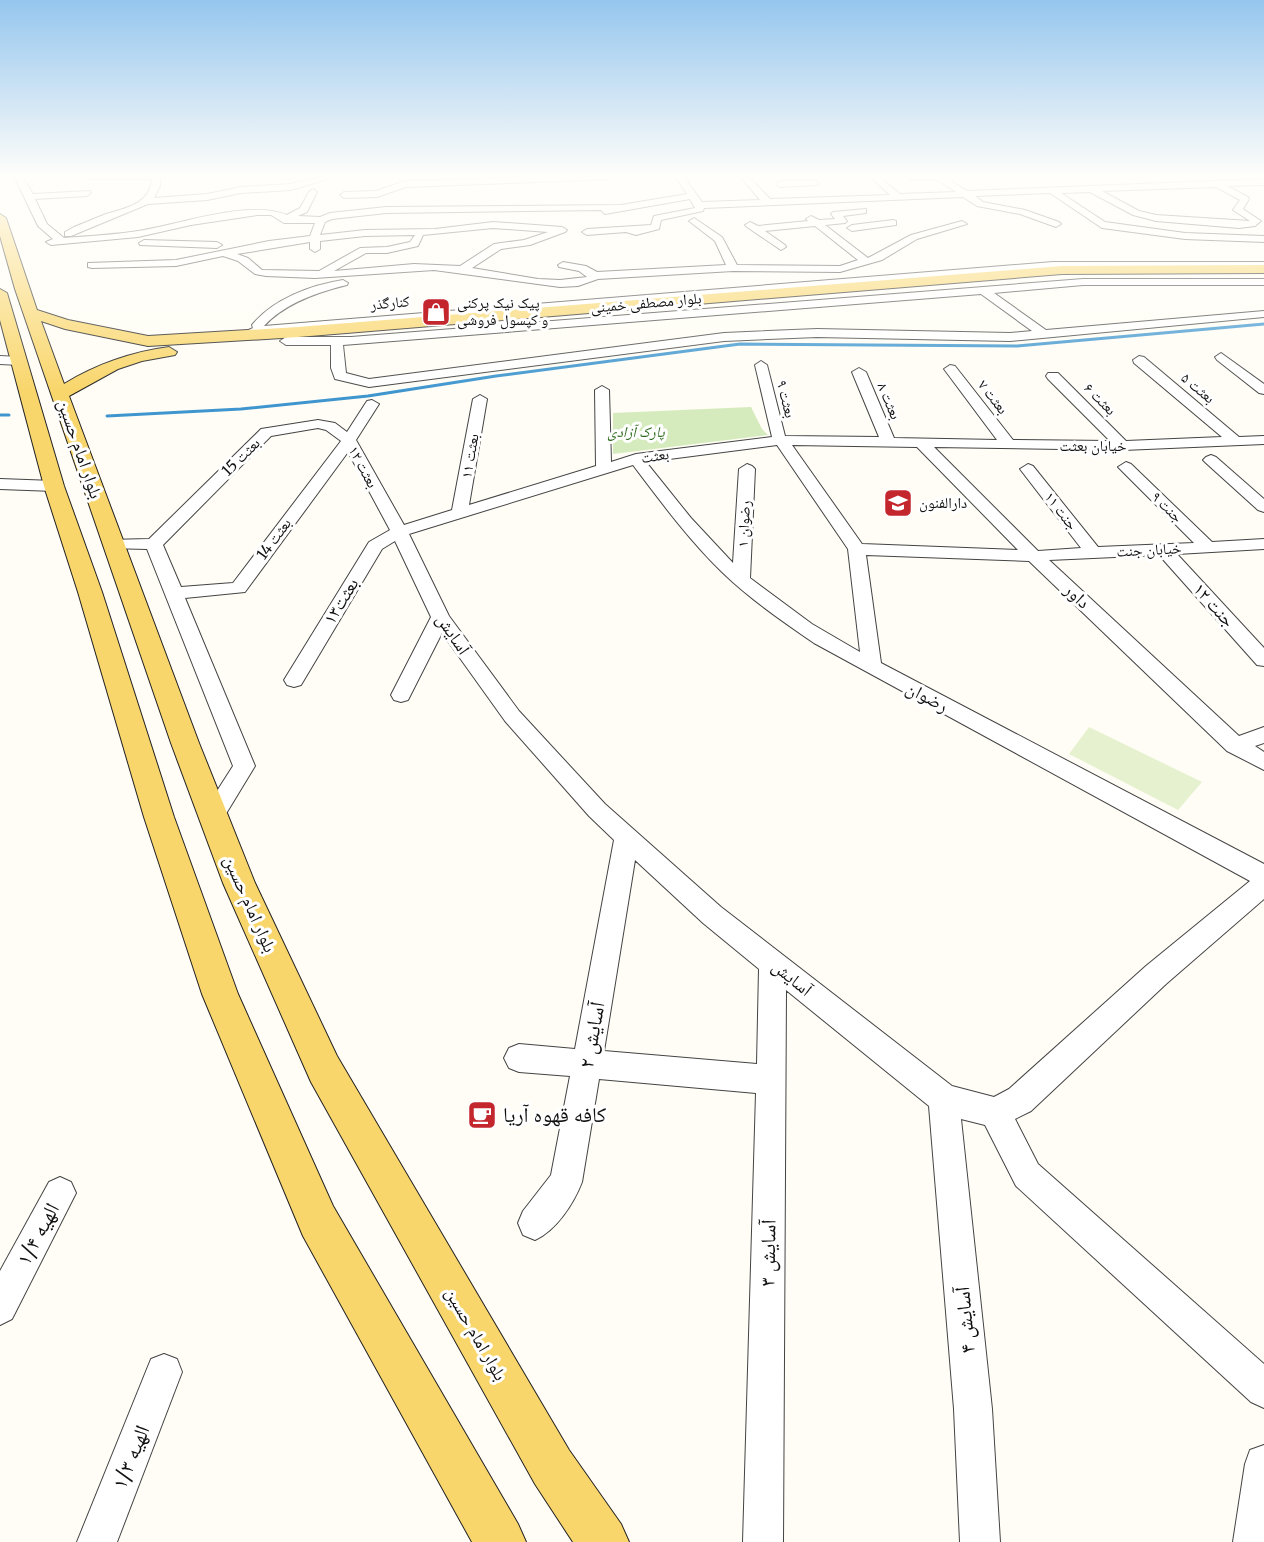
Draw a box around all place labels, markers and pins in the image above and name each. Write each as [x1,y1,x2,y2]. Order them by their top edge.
place label: پیک نیک پرکنی و کپسول فروشی [457,293,548,330]
shop icon: پیک نیک پرکنی و کپسول فروشی [420,296,452,328]
school or university icon: دارالفنون [882,487,914,519]
place label: دارالفنون [919,493,967,513]
cafe icon: کافه قهوه آریا [466,1099,498,1131]
place label: کافه قهوه آریا [503,1101,606,1128]

